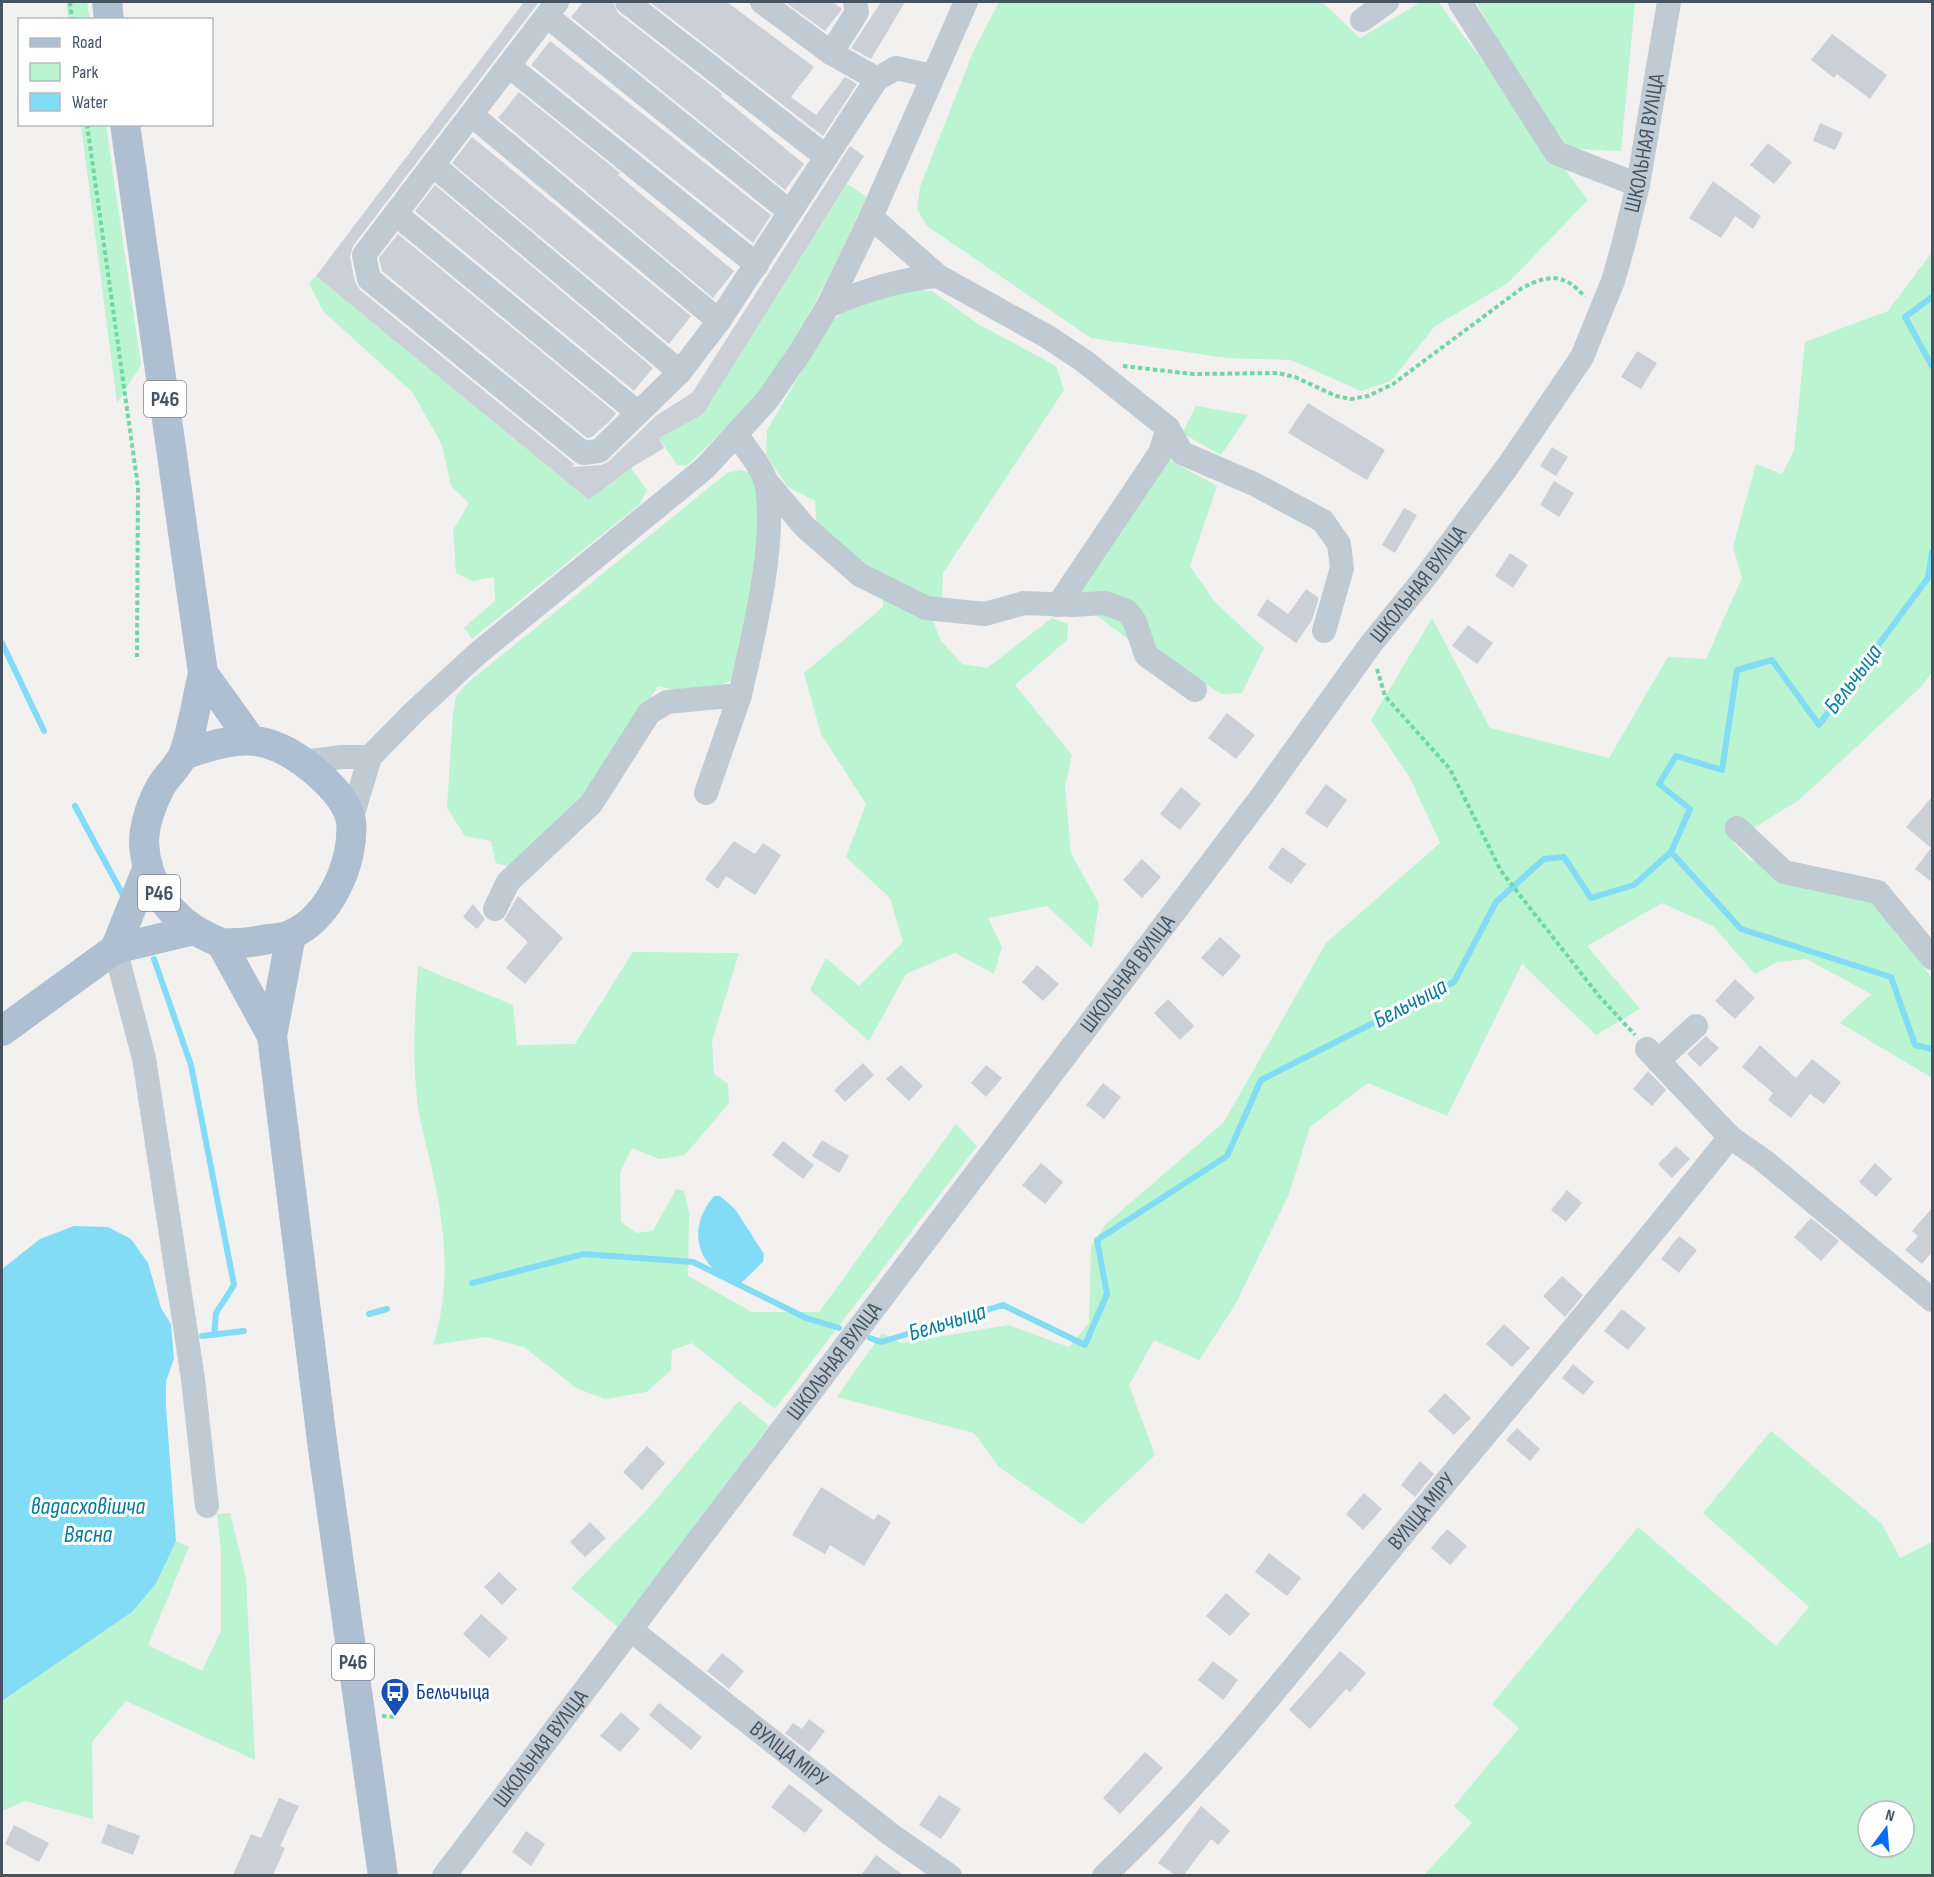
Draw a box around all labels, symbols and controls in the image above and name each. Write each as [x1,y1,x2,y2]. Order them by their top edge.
legend [18,18,213,126]
text: Road [72,32,102,53]
text: Park [72,62,98,83]
street label: ШКОЛЬНАЯ ВУЛІЦА [1618,71,1670,215]
text: Water [72,92,108,113]
road number: Р46 [144,381,186,417]
street label: ШКОЛЬНАЯ ВУЛІЦА [1364,520,1472,648]
water label: Бельчыца [1817,638,1889,719]
road number: Р46 [138,875,180,911]
street label: ШКОЛЬНАЯ ВУЛІЦА [1074,909,1181,1038]
water label: Бельчыца [1368,971,1452,1034]
street label: ШКОЛЬНАЯ ВУЛІЦА [781,1296,888,1425]
water label: Бельчыца [905,1296,990,1347]
street label: ВУЛІЦА МІРУ [1382,1467,1462,1555]
water label: вадасховішча Вясна [31,1492,146,1549]
road number: Р46 [332,1644,374,1680]
bus stop icon: Бельчыца [379,1676,411,1718]
place label: Бельчыца [416,1679,490,1706]
street label: ШКОЛЬНАЯ ВУЛІЦА [487,1684,594,1813]
street label: ВУЛІЦА МІРУ [744,1715,834,1794]
north arrow [1856,1799,1916,1859]
text: N [1883,1806,1896,1826]

